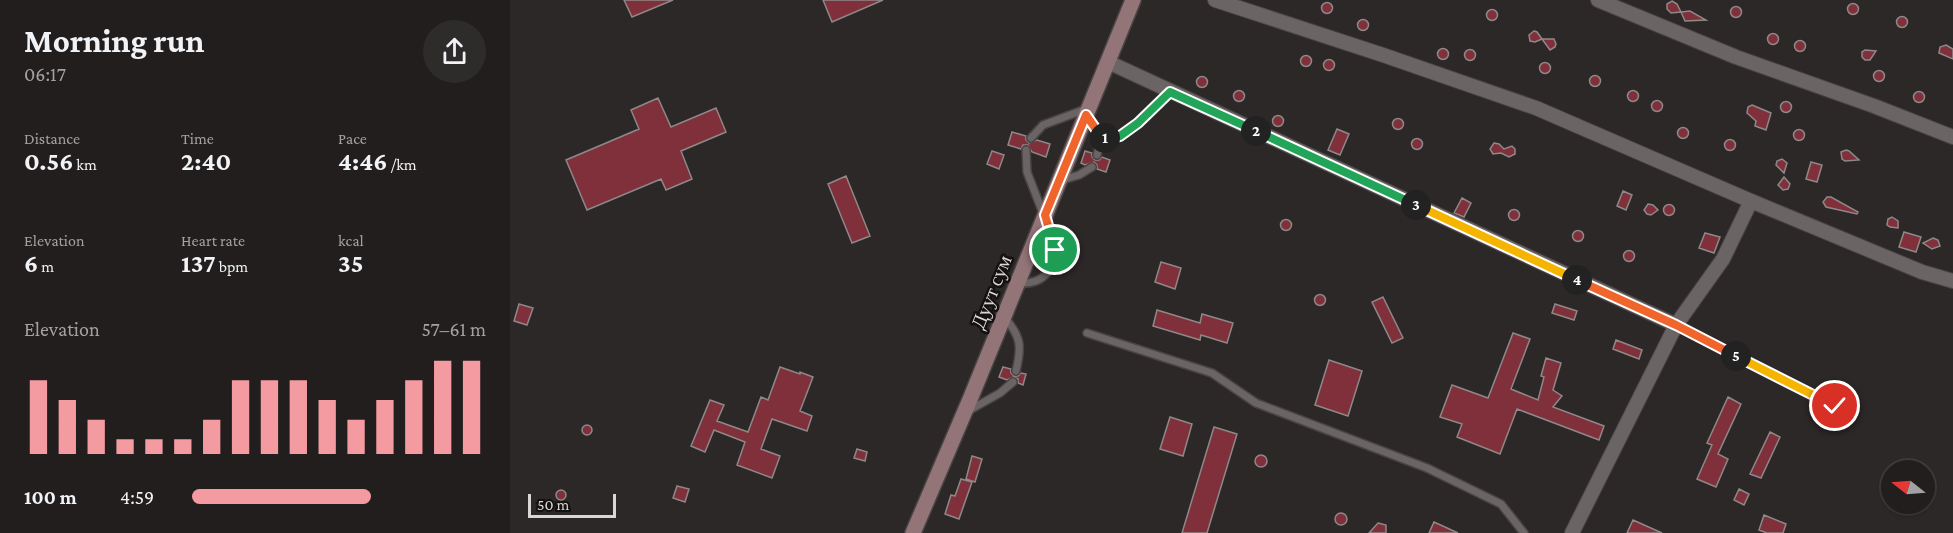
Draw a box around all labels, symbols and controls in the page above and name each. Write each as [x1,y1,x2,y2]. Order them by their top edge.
button: share [423,20,486,83]
text: Morning run [24,22,205,59]
text: 06:17 [24,63,66,85]
pin: 2 [1241,116,1271,146]
text: 2 [1252,122,1260,139]
pin: 1 [1090,123,1120,153]
text: 1 [1102,129,1108,146]
text: Distance [24,130,80,147]
text: Time [181,130,214,147]
text: Pace [338,130,367,147]
text: 0.56 [24,147,73,176]
text: 2:40 [181,147,231,176]
text: 4:46 [338,147,387,176]
text: km [73,156,97,173]
text: /km [387,156,417,173]
pin: 3 [1401,190,1431,220]
text: 3 [1412,196,1420,213]
pin [1029,224,1080,275]
text: Elevation [24,232,85,249]
text: Heart rate [181,232,245,249]
text: kcal [338,232,364,249]
icon: arrive [1038,233,1071,266]
text: 6 [24,249,38,278]
text: 137 [181,249,216,278]
text: 35 [338,249,363,278]
street label: Дуут сум [966,252,1017,332]
text: m [38,258,54,275]
text: bpm [216,258,248,275]
pin: 4 [1562,265,1592,295]
text: 4 [1573,271,1581,288]
text: Elevation [24,318,100,340]
text: 57–61 m [422,318,486,340]
pin: 5 [1721,341,1751,371]
text: 5 [1732,347,1740,364]
pin [1809,380,1860,431]
icon: check [1818,389,1851,422]
north arrow [1881,460,1935,514]
map controls [1881,460,1935,514]
text: 100 m [24,486,77,508]
text: 4:59 [120,486,154,508]
scale bar [528,491,616,518]
text: 50 m [537,496,569,513]

